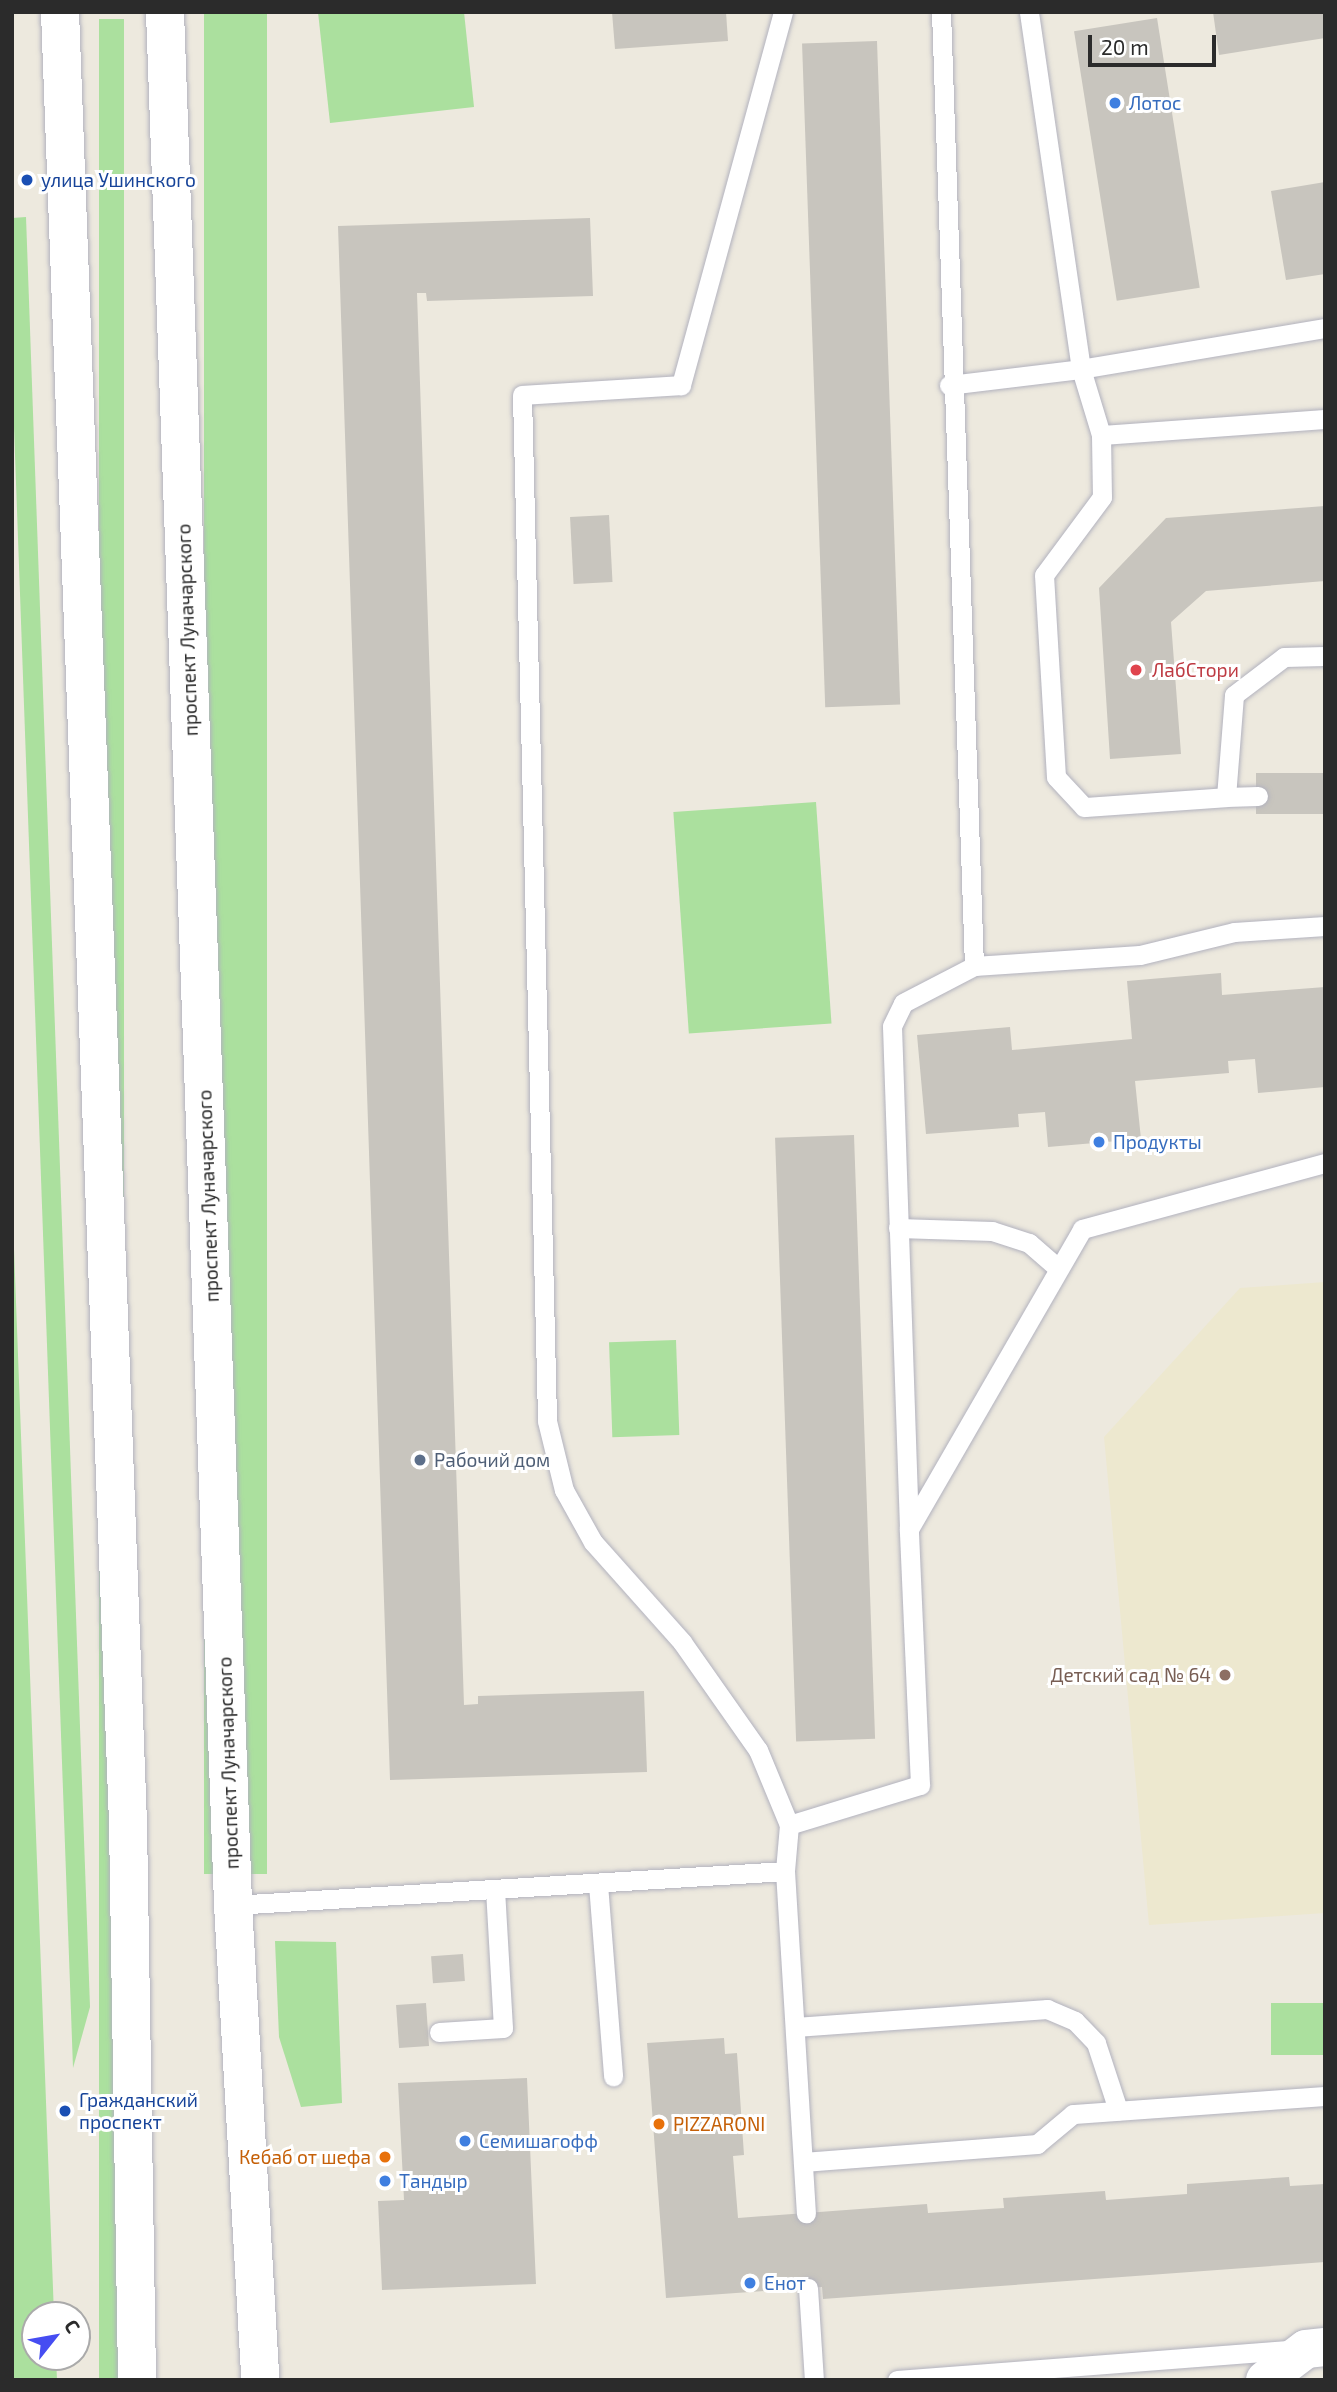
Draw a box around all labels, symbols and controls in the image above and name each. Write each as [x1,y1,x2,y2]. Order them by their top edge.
scale bar [1092,21,1220,65]
text: 20 m [1101,34,1149,59]
place label: Лотос [1129,92,1181,114]
marker: Лотос [1107,95,1123,111]
place label: улица Ушинского [41,169,196,191]
marker: улица Ушинского [19,172,35,188]
street label: проспект Луначарского [172,523,202,737]
place label: ЛабСтори [1152,659,1239,681]
marker: ЛабСтори [1126,660,1146,680]
street label: проспект Луначарского [193,1089,223,1303]
place label: Продукты [1113,1131,1202,1153]
marker: Продукты [1091,1134,1107,1150]
place label: Рабочий дом [434,1449,550,1471]
marker: Рабочий дом [412,1452,428,1468]
street label: проспект Луначарского [213,1656,243,1870]
place label: Детский сад № 64 [1050,1664,1211,1686]
marker: Детский сад № 64 [1217,1667,1233,1683]
place label: Гражданский проспект [79,2089,198,2133]
marker: Гражданский проспект [57,2103,73,2119]
place label: PIZZARONI [673,2113,765,2135]
marker: PIZZARONI [651,2116,667,2132]
place label: Семишагофф [479,2130,598,2152]
marker: Семишагофф [457,2133,473,2149]
place label: Кебаб от шефа [239,2146,371,2168]
marker: Кебаб от шефа [377,2149,393,2165]
place label: Тандыр [399,2170,468,2192]
marker: Тандыр [377,2173,393,2189]
place label: Енот [764,2272,806,2294]
marker: Енот [742,2275,758,2291]
north arrow [21,2301,91,2371]
text: С [60,2315,85,2337]

